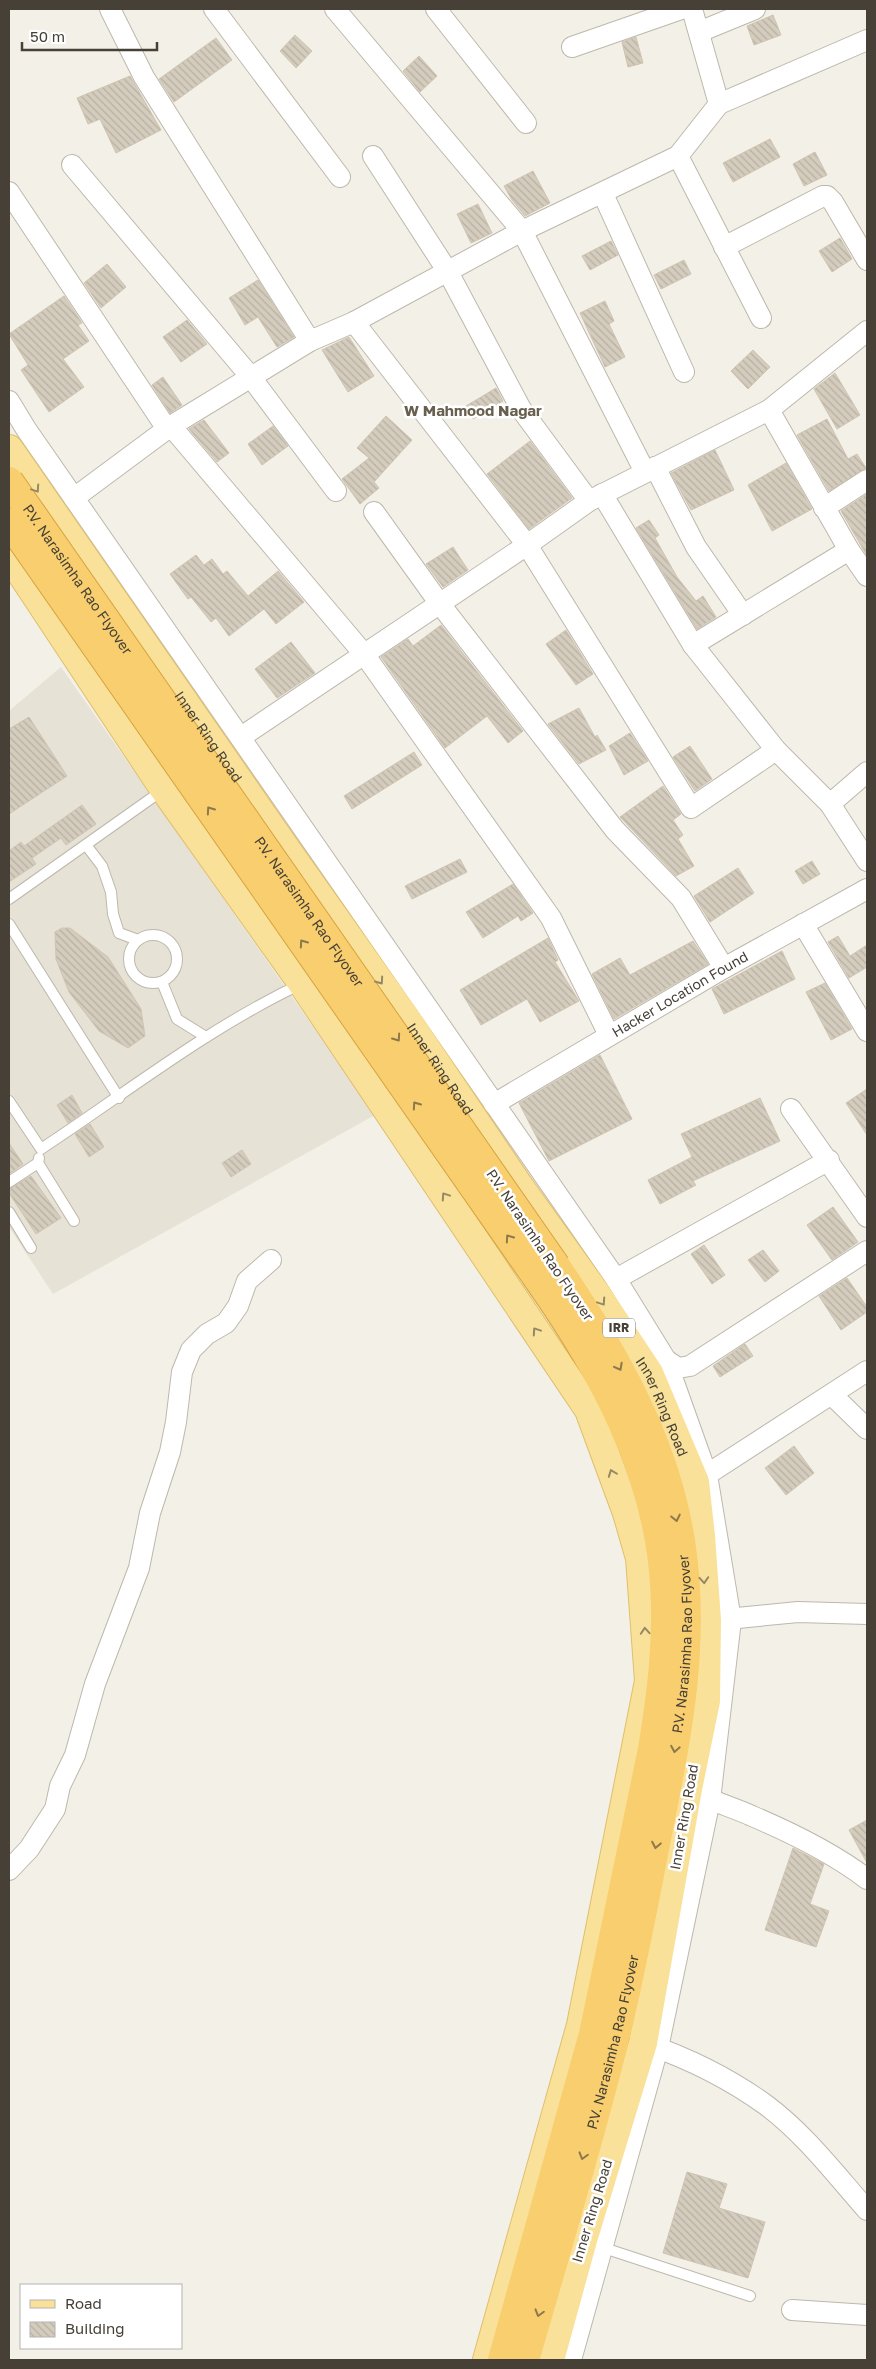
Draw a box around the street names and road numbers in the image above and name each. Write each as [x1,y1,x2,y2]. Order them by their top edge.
street label: P.V. Narasimha Rao Flyover [20,501,137,658]
street label: Inner Ring Road [171,688,246,785]
street label: P.V. Narasimha Rao Flyover [251,833,368,990]
street label: Hacker Location Found [609,947,751,1040]
street label: Inner Ring Road [403,1019,477,1118]
street label: P.V. Narasimha Rao Flyover [483,1166,598,1324]
road number: IRR [603,1319,635,1338]
street label: Inner Ring Road [633,1353,692,1459]
street label: P.V. Narasimha Rao Flyover [668,1553,695,1735]
street label: Inner Ring Road [666,1763,701,1871]
street label: P.V. Narasimha Rao Flyover [583,1952,642,2131]
street label: Inner Ring Road [568,2157,615,2265]

